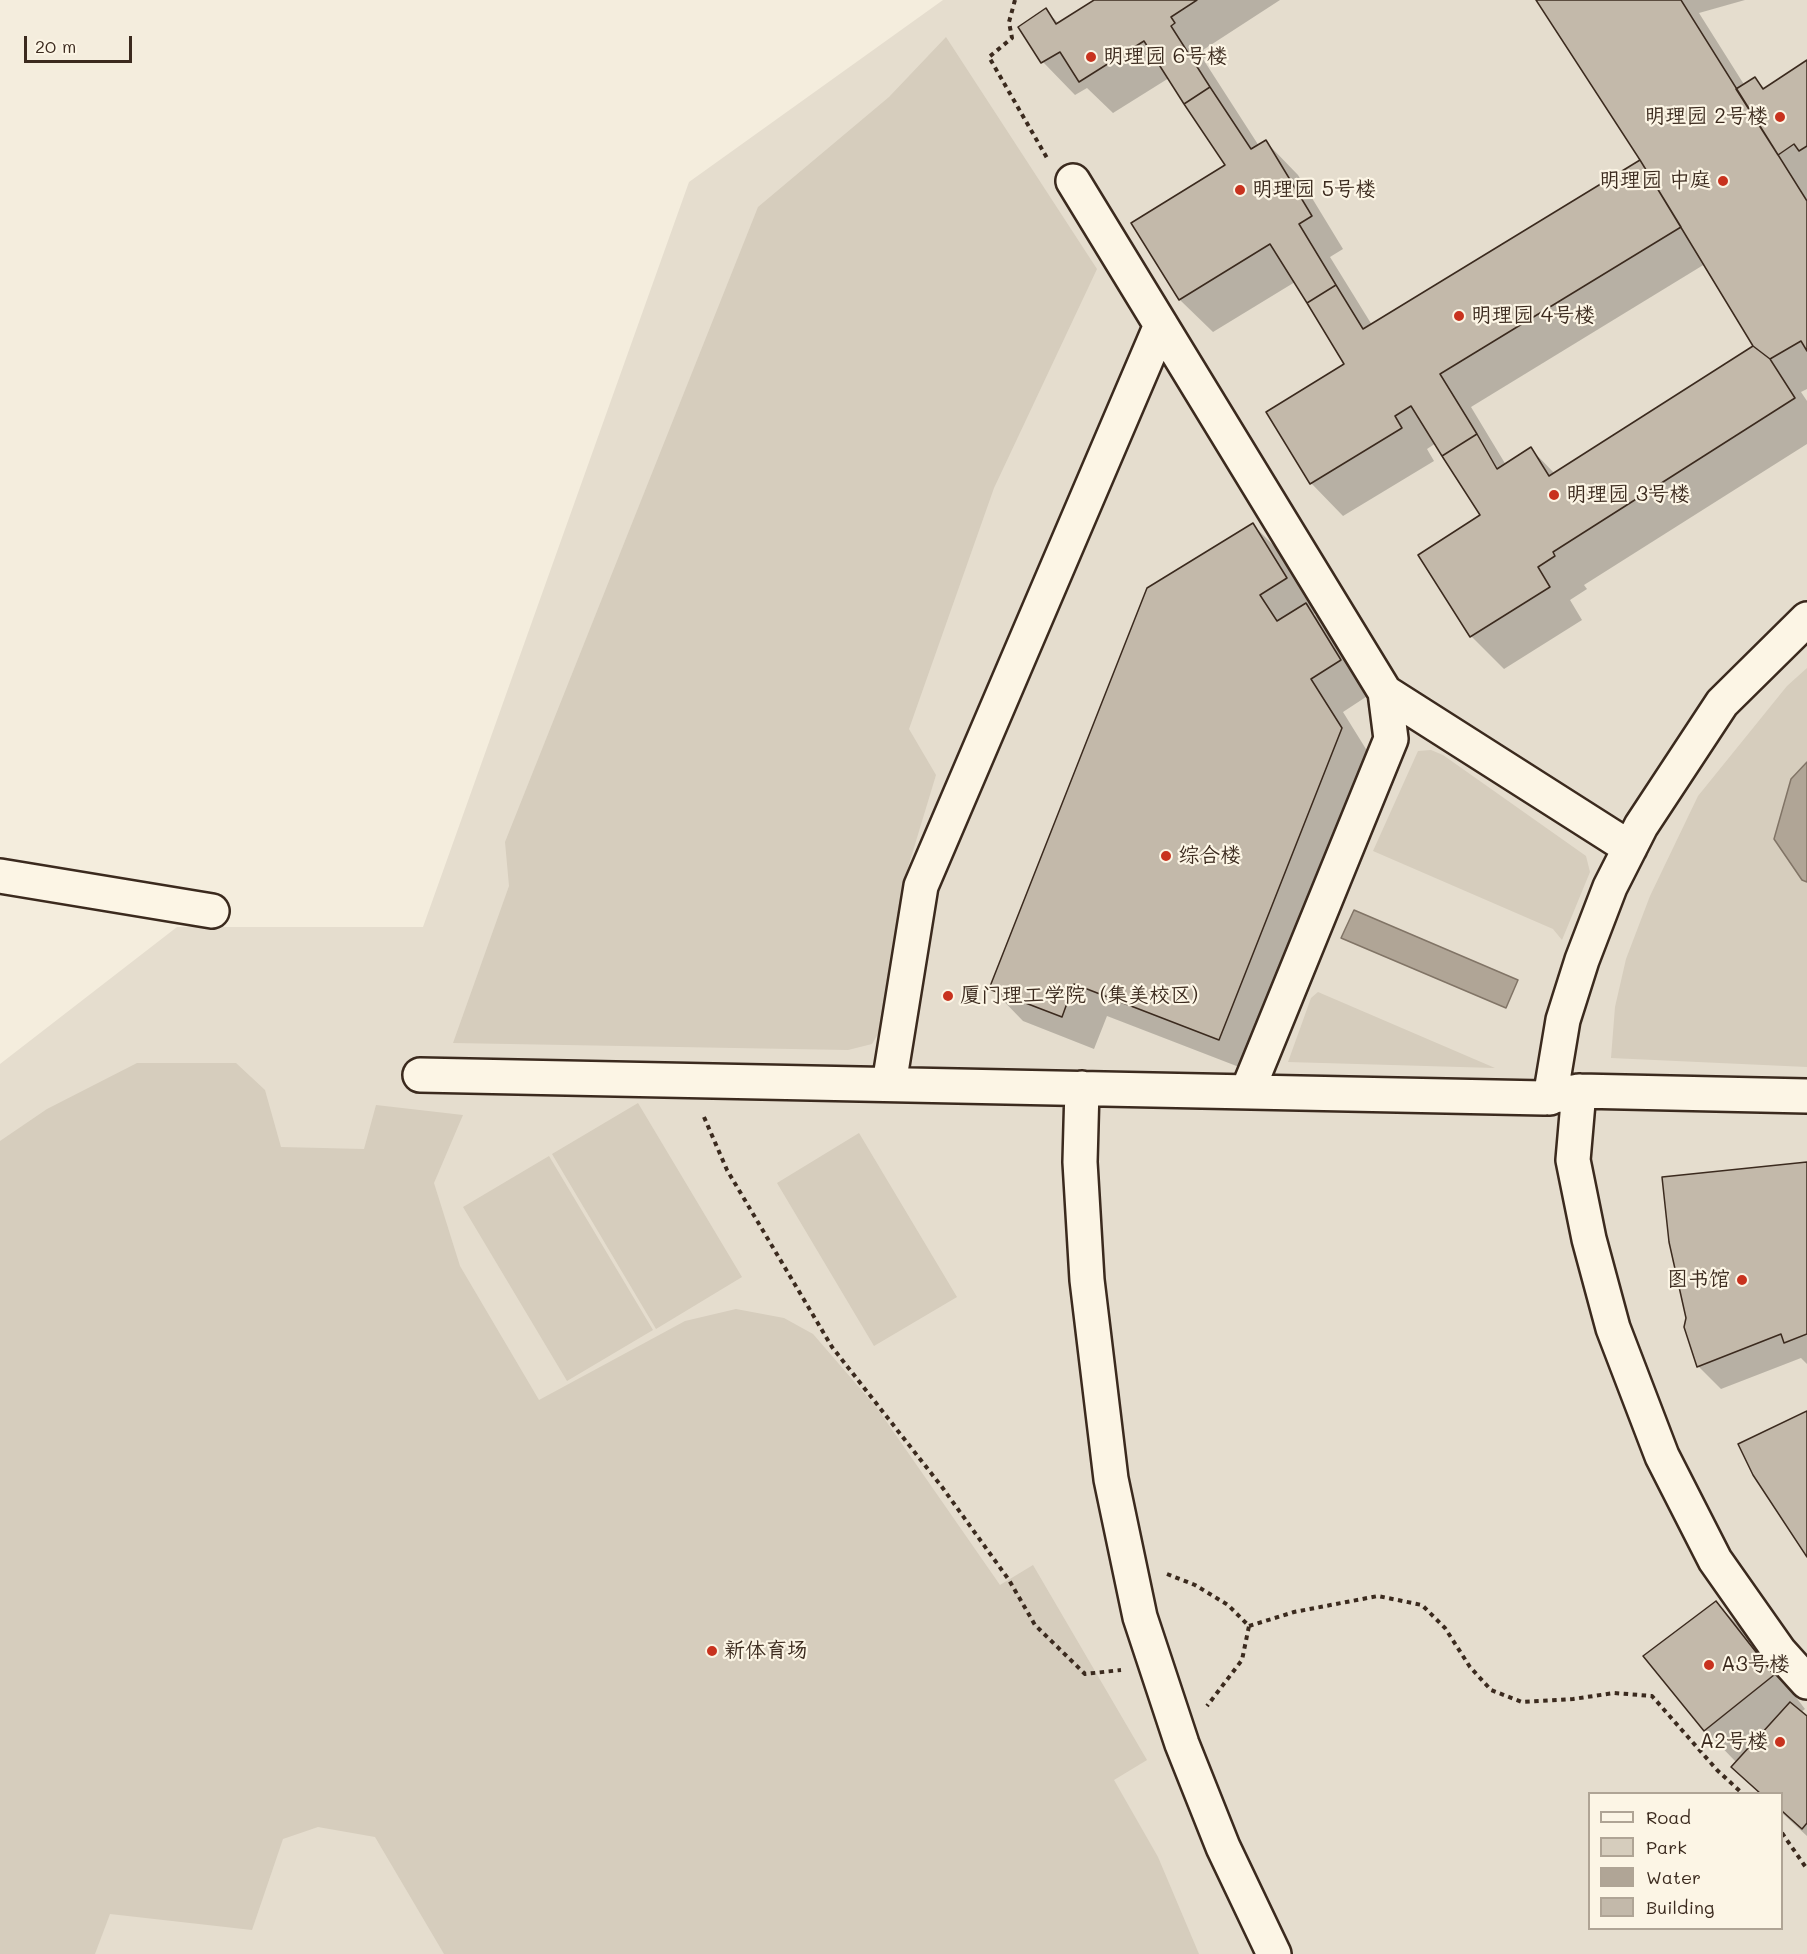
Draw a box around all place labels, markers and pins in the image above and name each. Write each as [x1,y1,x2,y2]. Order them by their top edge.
place label: 明理园 6号楼 [1103,44,1227,70]
marker: 明理园 6号楼 [1084,50,1098,64]
place label: 明理园 2号楼 [1645,104,1768,130]
marker: 明理园 2号楼 [1773,110,1787,124]
place label: 明理园 中庭 [1599,168,1711,194]
marker: 明理园 中庭 [1716,174,1730,188]
place label: 明理园 5号楼 [1252,177,1376,203]
marker: 明理园 5号楼 [1233,183,1247,197]
place label: 明理园 4号楼 [1471,303,1595,329]
marker: 明理园 4号楼 [1452,309,1466,323]
place label: 明理园 3号楼 [1566,482,1690,508]
marker: 明理园 3号楼 [1547,488,1561,502]
place label: 综合楼 [1178,843,1241,869]
marker: 综合楼 [1159,849,1173,863]
place label: 厦门理工学院（集美校区） [960,983,1212,1009]
marker: 厦门理工学院（集美校区） [941,989,955,1003]
place label: 图书馆 [1667,1267,1730,1293]
marker: 图书馆 [1735,1273,1749,1287]
place label: 新体育场 [724,1638,808,1664]
marker: 新体育场 [705,1644,719,1658]
place label: A3号楼 [1721,1652,1790,1678]
marker: A3号楼 [1702,1658,1716,1672]
place label: A2号楼 [1700,1729,1768,1755]
marker: A2号楼 [1773,1735,1787,1749]

